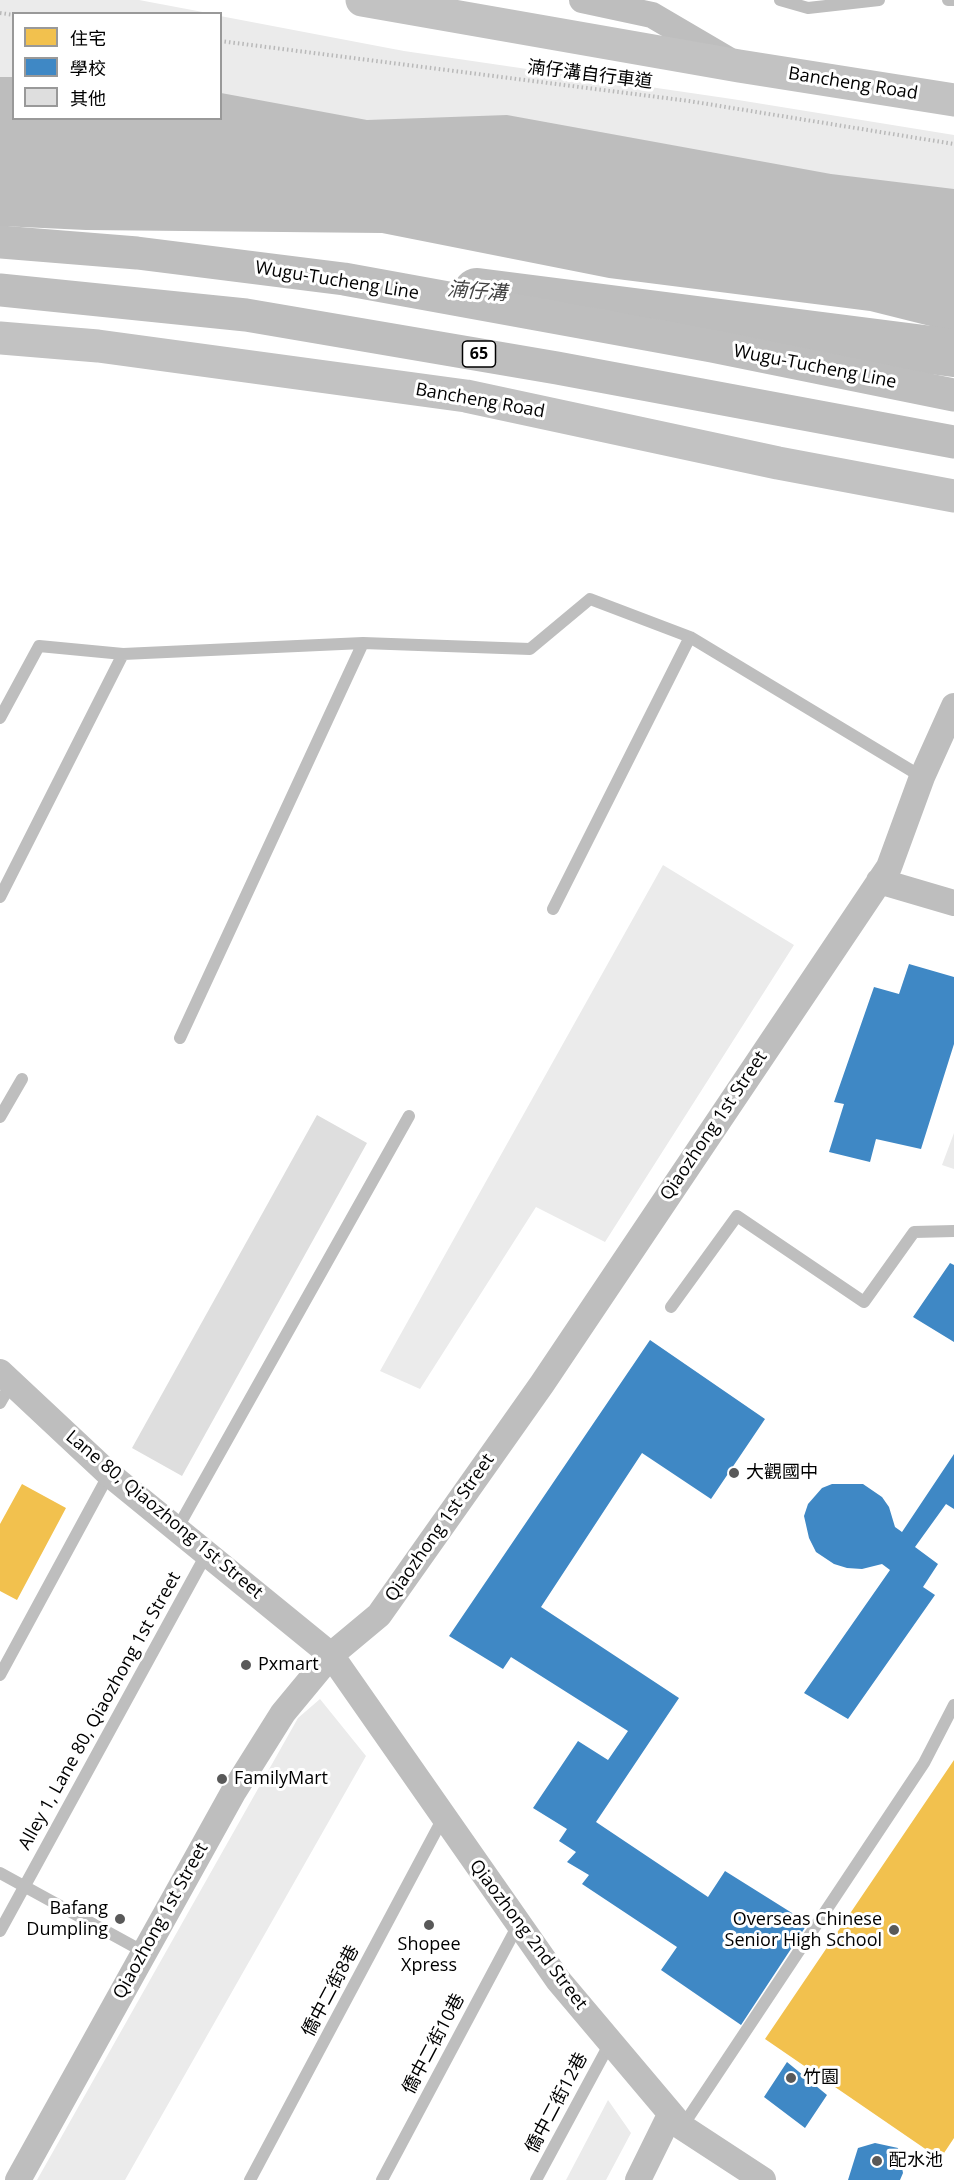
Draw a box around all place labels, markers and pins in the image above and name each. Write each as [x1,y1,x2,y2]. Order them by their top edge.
place label: 大觀國中 [746,1462,818,1484]
marker: 大觀國中 [727,1466,741,1480]
place label: Pxmart [258,1654,319,1676]
marker: Pxmart [239,1658,253,1672]
place label: FamilyMart [234,1768,328,1790]
marker: FamilyMart [215,1772,229,1786]
place label: Bafang Dumpling [26,1898,108,1940]
place label: Overseas Chinese Senior High School [725,1909,882,1952]
marker: Bafang Dumpling [113,1912,127,1926]
marker: Shopee Xpress [422,1918,436,1932]
marker: Overseas Chinese Senior High School [887,1923,901,1937]
place label: Shopee Xpress [398,1934,460,1976]
place label: 竹園 [803,2067,839,2089]
marker: 竹園 [784,2071,798,2085]
place label: 配水池 [889,2150,943,2172]
marker: 配水池 [870,2154,884,2168]

